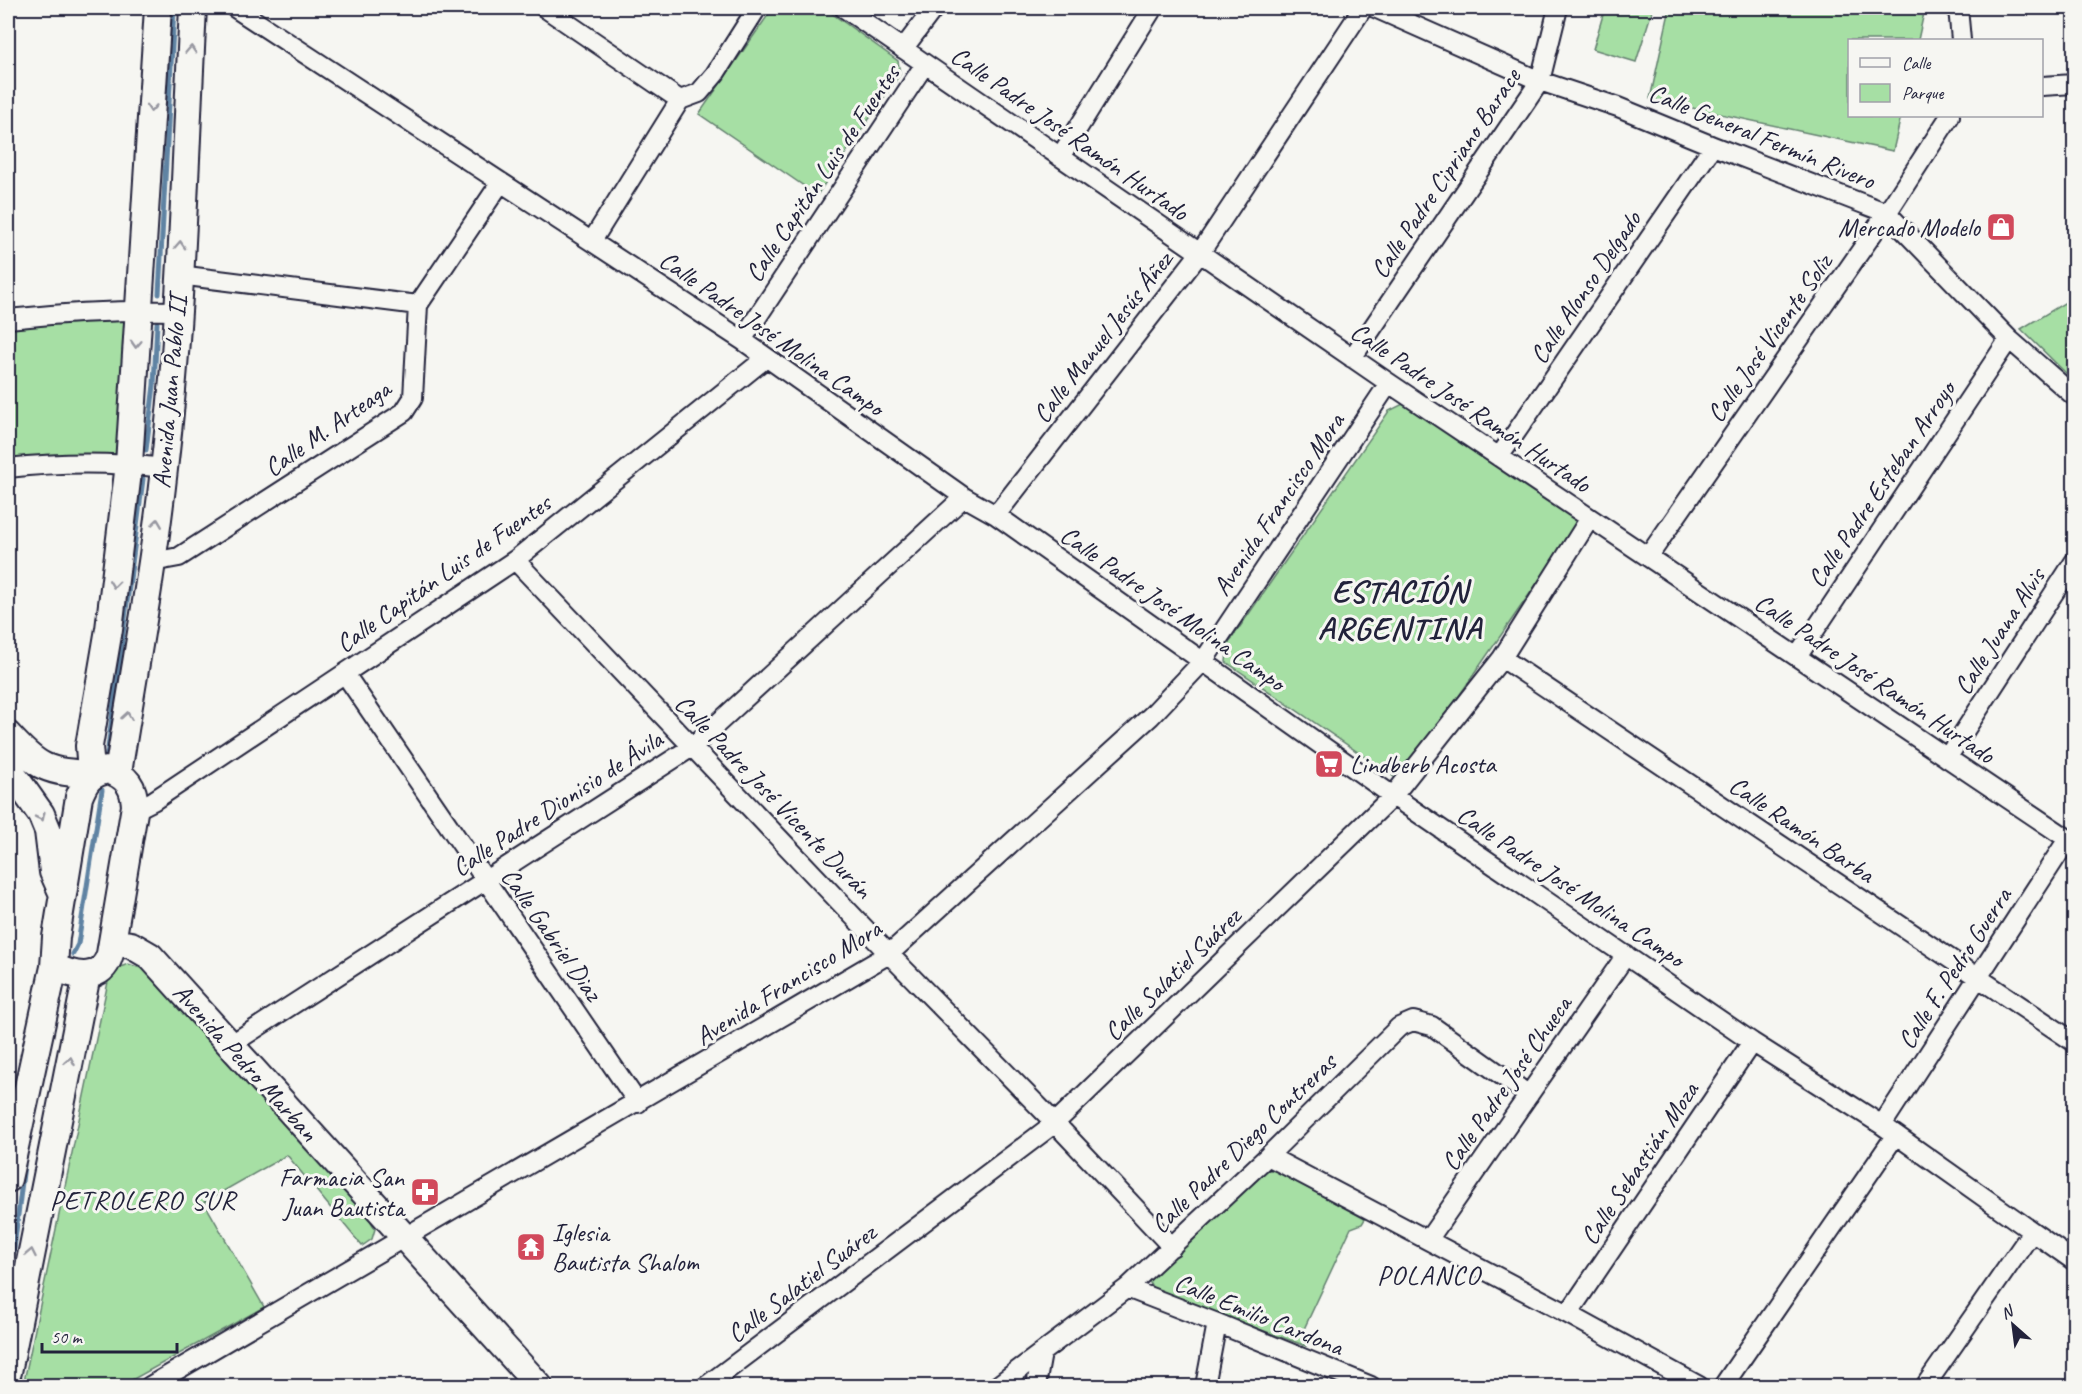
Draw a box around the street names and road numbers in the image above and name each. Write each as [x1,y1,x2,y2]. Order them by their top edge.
street label: Calle Padre José Ramón Hurtado [944,39,1196,229]
street label: Calle Capitán Luis de Fuentes [737,57,909,288]
street label: Calle Padre Cipriano Barace [1363,61,1529,285]
street label: Calle General Fermín Rivero [1644,76,1881,198]
street label: Calle Alonso Delgado [1522,203,1650,370]
street label: Calle Padre José Molina Campo [653,243,893,425]
street label: Calle Manuel Jesús Áñez [1025,243,1181,430]
street label: Calle José Vicente Soliz [1699,246,1841,429]
street label: Avenida Juan Pablo II [145,289,195,490]
street label: Calle Padre José Ramón Hurtado [1344,315,1599,501]
street label: Calle M. Arteaga [258,371,399,484]
street label: Calle Padre Esteban Arroyo [1800,373,1964,594]
street label: Avenida Francisco Mora [1205,405,1353,602]
street label: Calle Capitán Luis de Fuentes [329,486,559,660]
street label: Calle Padre José Molina Campo [1054,518,1294,700]
street label: Calle Juana Alvis [1946,560,2054,701]
street label: Calle Padre José Ramón Hurtado [1748,586,2003,772]
street label: Calle Padre José Vicente Durán [668,687,881,906]
street label: Calle Padre Dionisio de Ávila [446,722,670,884]
street label: Calle Ramón Barba [1723,769,1882,891]
street label: Calle Padre José Molina Campo [1451,798,1693,976]
street label: Calle Gabriel Diaz [494,861,611,1009]
street label: Calle F. Pedro Guerra [1890,880,2020,1055]
street label: Calle Salatiel Suárez [1097,899,1250,1048]
street label: Avenida Francisco Mora [689,911,889,1053]
street label: Avenida Pedro Marban [166,976,326,1149]
street label: Calle Padre José Chueca [1434,988,1580,1177]
street label: Calle Padre Diego Contreras [1144,1045,1345,1240]
street label: Calle Sebastián Moza [1573,1074,1707,1251]
street label: Calle Salatiel Suárez [720,1215,885,1350]
street label: Calle Emilio Cardona [1170,1266,1349,1364]

